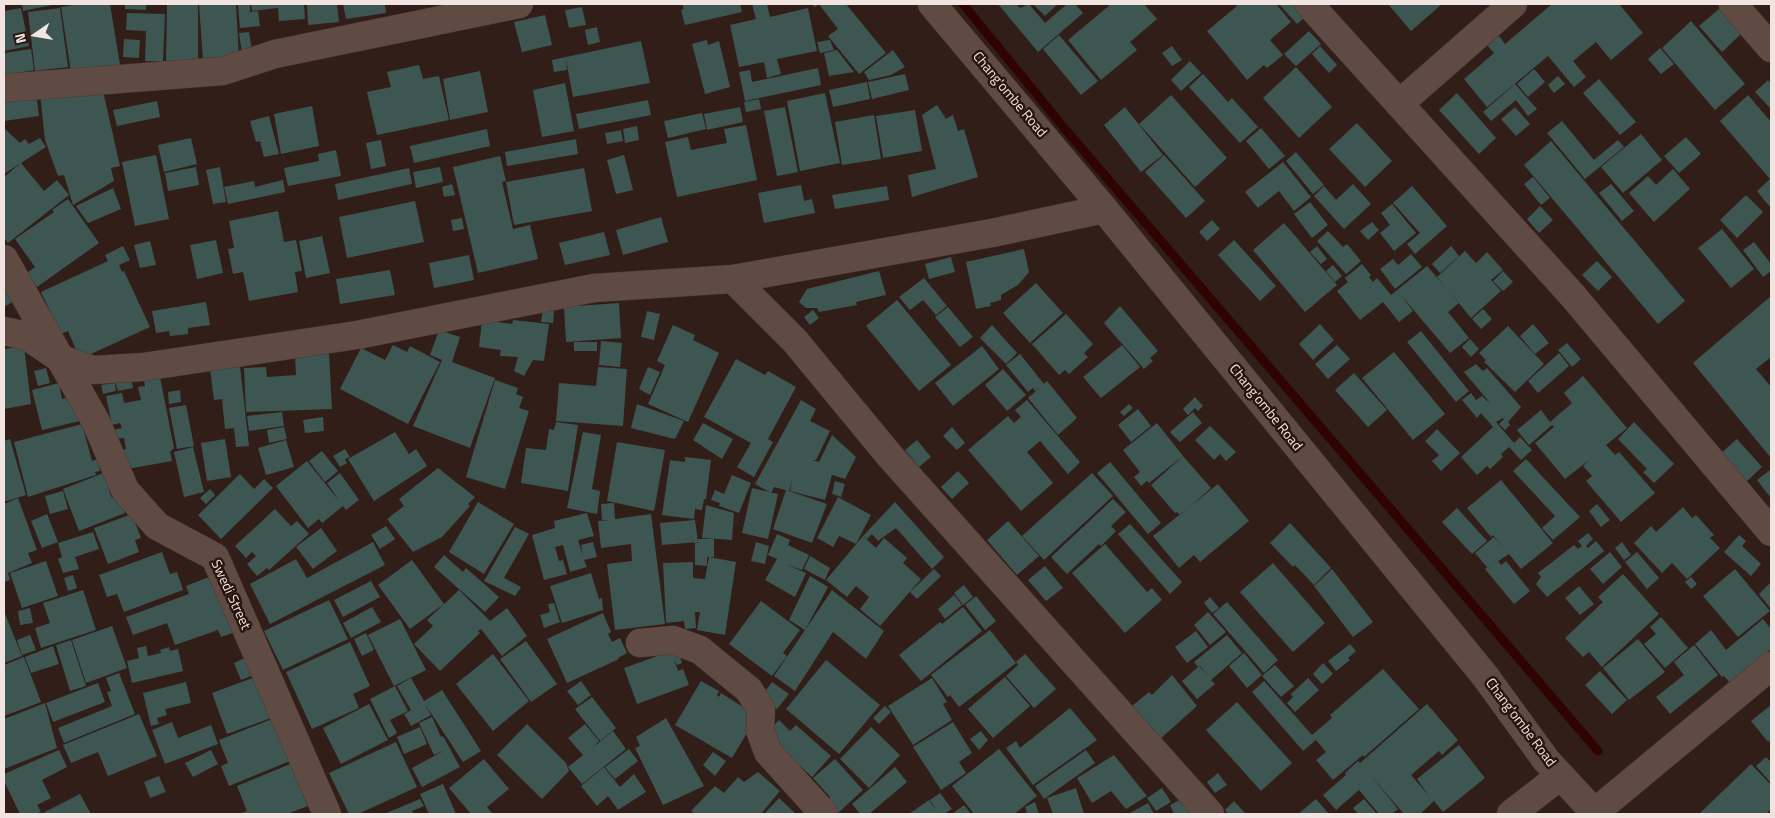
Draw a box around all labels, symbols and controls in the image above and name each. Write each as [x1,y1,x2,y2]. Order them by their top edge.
north arrow [10,10,60,60]
text: N [9,31,31,46]
street label: Chang'ombe Road [968,49,1050,141]
street label: Chang'ombe Road [1225,361,1305,455]
street label: Swedi Street [207,558,253,632]
street label: Chang'ombe Road [1481,675,1559,771]

